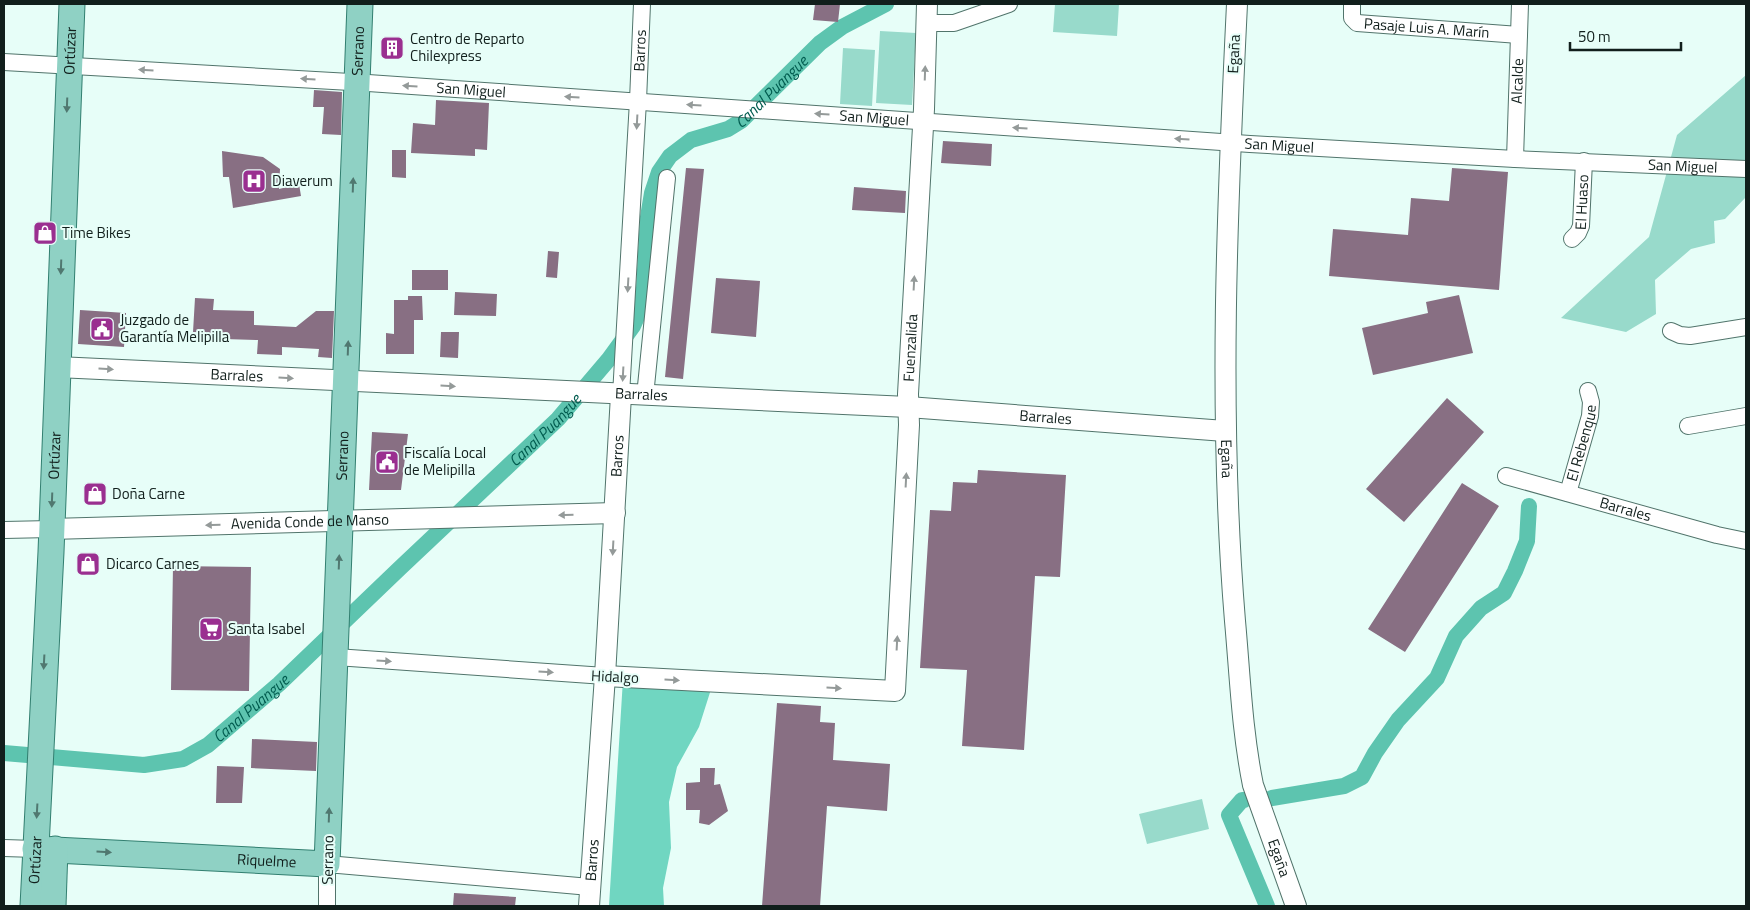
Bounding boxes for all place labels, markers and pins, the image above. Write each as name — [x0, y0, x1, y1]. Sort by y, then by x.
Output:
place label: Centro de Reparto Chilexpress — [410, 27, 524, 67]
building icon: Centro de Reparto Chilexpress — [379, 35, 405, 61]
hospital icon: Diaverum — [241, 168, 267, 194]
place label: Diaverum — [272, 169, 333, 192]
shop icon: Time Bikes — [32, 220, 58, 246]
place label: Time Bikes — [62, 221, 131, 244]
place label: Juzgado de Garantía Melipilla — [120, 308, 230, 348]
public building icon: Juzgado de Garantía Melipilla — [89, 316, 115, 342]
place label: Fiscalía Local de Melipilla — [404, 441, 486, 481]
public building icon: Fiscalía Local de Melipilla — [374, 449, 400, 475]
shop icon: Doña Carne — [82, 481, 108, 507]
place label: Doña Carne — [112, 482, 185, 505]
shop icon: Dicarco Carnes — [75, 551, 101, 577]
place label: Dicarco Carnes — [106, 552, 199, 575]
supermarket icon: Santa Isabel — [198, 616, 224, 642]
place label: Santa Isabel — [228, 617, 305, 640]

